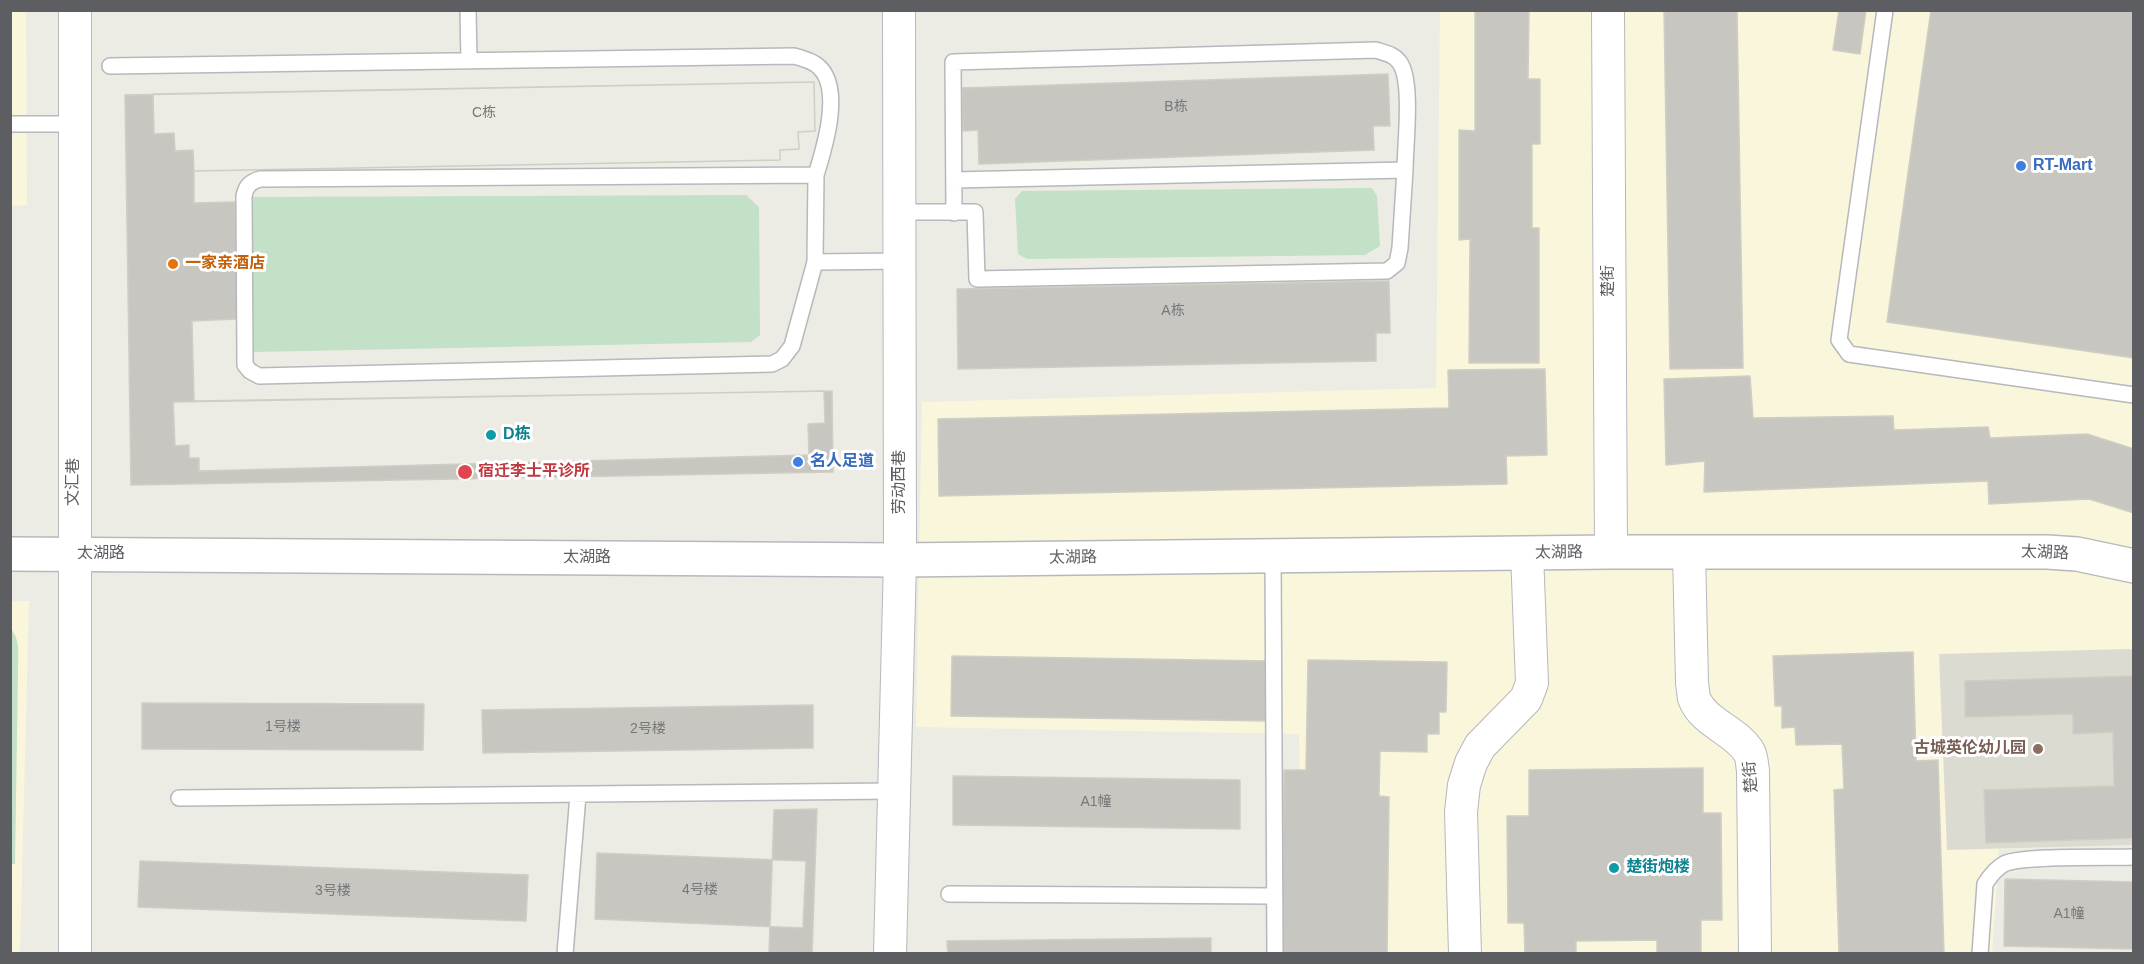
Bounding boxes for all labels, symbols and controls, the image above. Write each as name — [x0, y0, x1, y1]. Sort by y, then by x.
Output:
house number: B栋 — [1164, 99, 1188, 115]
house number: C栋 — [472, 105, 496, 121]
place label: RT-Mart — [2033, 156, 2093, 176]
marker: RT-Mart — [2014, 159, 2028, 173]
place label: 一家亲酒店 — [185, 254, 265, 274]
marker: 一家亲酒店 — [166, 257, 180, 271]
street label: 楚街 — [1599, 265, 1619, 297]
house number: A栋 — [1161, 303, 1185, 319]
place label: D栋 — [503, 425, 531, 445]
marker: D栋 — [484, 428, 498, 442]
street label: 劳动西巷 — [890, 450, 910, 514]
place label: 名人足道 — [810, 452, 874, 472]
marker: 名人足道 — [791, 455, 805, 469]
street label: 文汇巷 — [64, 458, 84, 506]
place label: 宿迁李士平诊所 — [478, 462, 590, 482]
marker: 宿迁李士平诊所 — [456, 463, 474, 481]
street label: 太湖路 — [1535, 543, 1583, 563]
street label: 太湖路 — [2021, 543, 2069, 563]
street label: 太湖路 — [77, 544, 125, 564]
street label: 太湖路 — [563, 548, 611, 568]
street label: 太湖路 — [1049, 548, 1097, 568]
house number: 1号楼 — [265, 719, 301, 735]
house number: 2号楼 — [630, 721, 666, 737]
place label: 古城英伦幼儿园 — [1914, 739, 2026, 759]
marker: 古城英伦幼儿园 — [2031, 742, 2045, 756]
street label: 楚街 — [1740, 760, 1762, 794]
house number: A1幢 — [1080, 794, 1112, 810]
place label: 楚街炮楼 — [1626, 858, 1690, 878]
marker: 楚街炮楼 — [1607, 861, 1621, 875]
house number: 4号楼 — [682, 882, 718, 898]
house number: 3号楼 — [315, 883, 351, 899]
house number: A1幢 — [2053, 906, 2085, 922]

